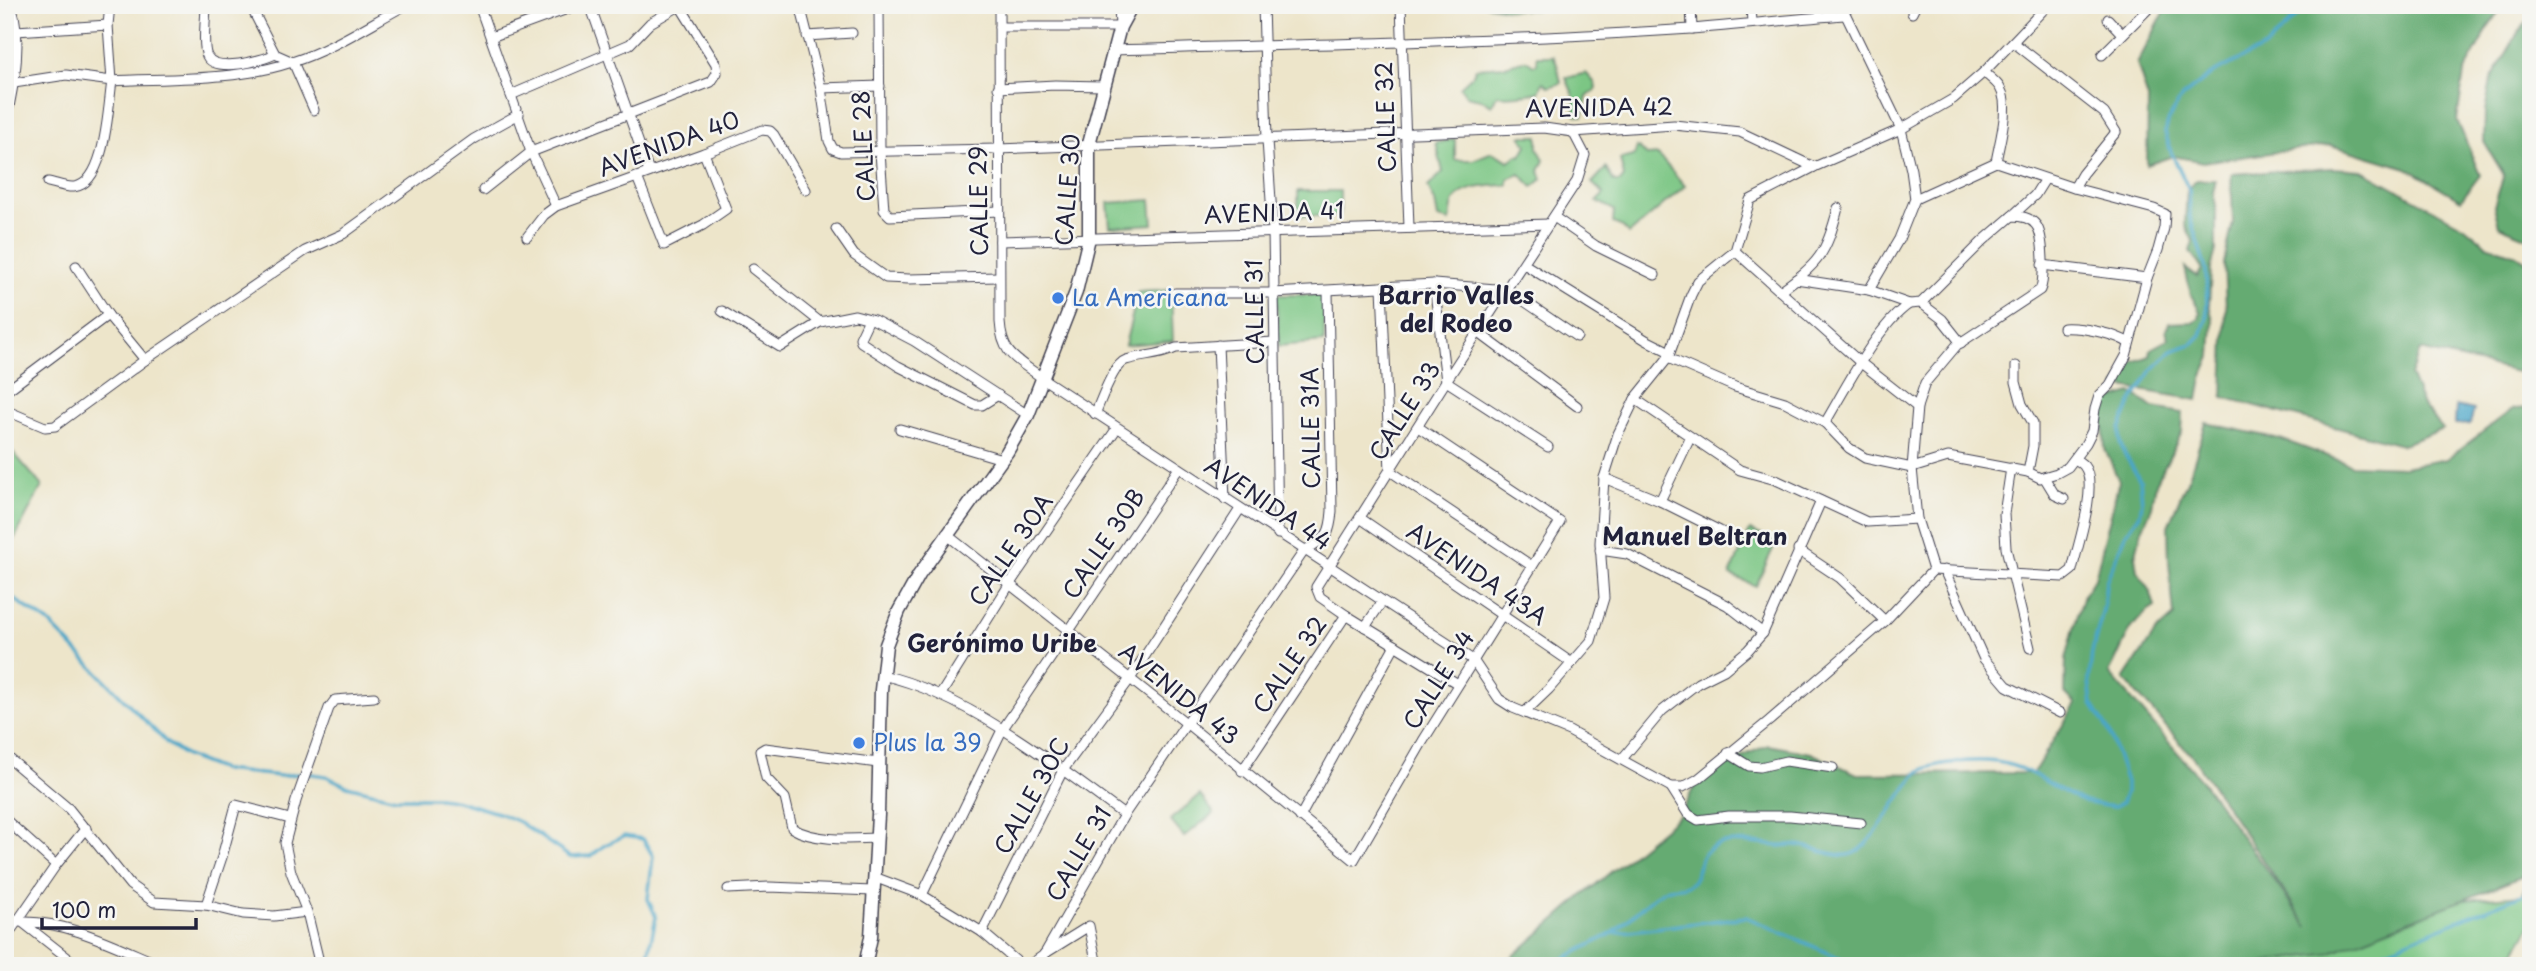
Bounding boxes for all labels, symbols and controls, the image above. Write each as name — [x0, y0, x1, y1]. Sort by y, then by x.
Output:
street label: CALLE 32 — [1365, 61, 1404, 173]
street label: AVENIDA 42 — [1525, 88, 1673, 125]
street label: CALLE 28 — [842, 89, 883, 203]
street label: AVENIDA 40 — [593, 101, 744, 184]
street label: CALLE 30 — [1045, 133, 1088, 247]
street label: CALLE 29 — [959, 146, 996, 257]
street label: AVENIDA 41 — [1203, 192, 1345, 231]
street label: CALLE 31 — [1235, 259, 1272, 365]
district label: Barrio Valles del Rodeo — [1378, 276, 1534, 340]
place label: La Americana — [1072, 279, 1228, 314]
marker: La Americana — [1050, 290, 1066, 306]
street label: CALLE 33 — [1359, 354, 1448, 467]
street label: CALLE 31A — [1291, 367, 1328, 489]
street label: AVENIDA 44 — [1198, 447, 1339, 558]
street label: CALLE 30B — [1053, 481, 1153, 605]
street label: CALLE 30A — [959, 486, 1060, 613]
street label: AVENIDA 43A — [1401, 513, 1555, 633]
district label: Manuel Beltran — [1602, 517, 1788, 553]
street label: CALLE 32 — [1243, 608, 1334, 720]
street label: CALLE 34 — [1393, 623, 1482, 736]
district label: Gerónimo Uribe — [907, 624, 1098, 660]
street label: AVENIDA 43 — [1112, 633, 1248, 752]
place label: Plus la 39 — [873, 724, 982, 759]
street label: CALLE 30C — [984, 730, 1077, 860]
marker: Plus la 39 — [851, 735, 867, 751]
street label: CALLE 31 — [1036, 799, 1119, 908]
scale bar — [42, 887, 196, 931]
text: 100 m — [52, 893, 116, 925]

